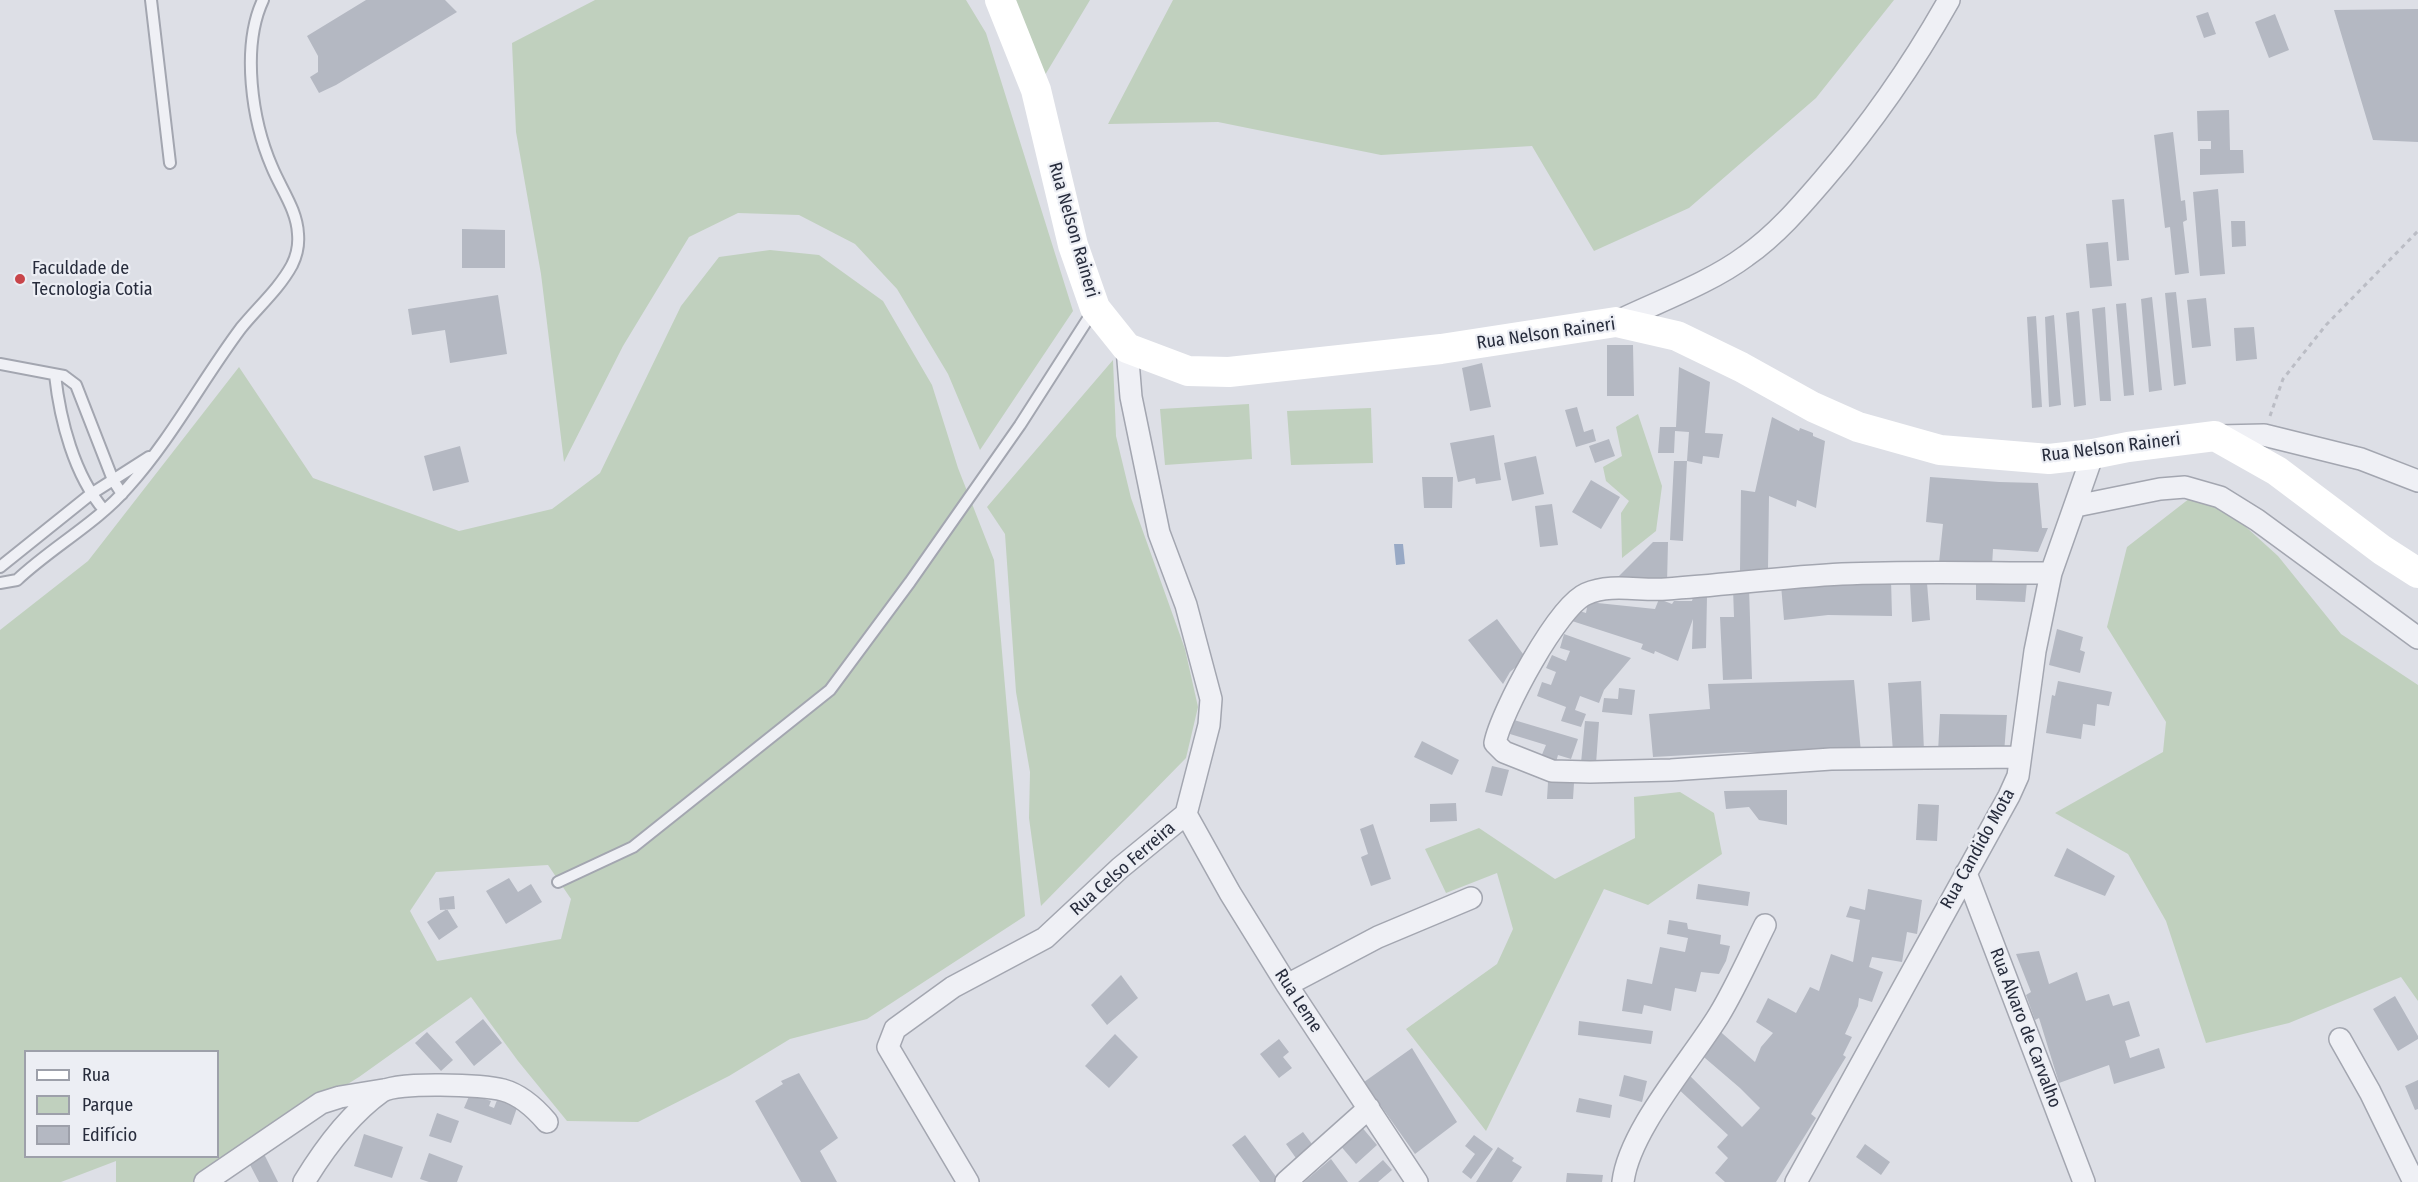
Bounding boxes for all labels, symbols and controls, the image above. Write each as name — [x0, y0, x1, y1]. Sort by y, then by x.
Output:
street label: Rua Nelson Raineri — [1043, 160, 1103, 300]
place label: Faculdade de Tecnologia Cotia — [32, 258, 153, 300]
marker: Faculdade de Tecnologia Cotia — [13, 272, 27, 286]
street label: Rua Nelson Raineri — [1475, 314, 1617, 354]
street label: Rua Nelson Raineri — [2040, 429, 2182, 467]
street label: Rua Candido Mota — [1936, 785, 2020, 913]
street label: Rua Celso Ferreira — [1066, 817, 1180, 921]
street label: Rua Alvaro de Carvalho — [1985, 945, 2065, 1111]
street label: Rua Leme — [1269, 965, 1327, 1037]
legend — [24, 1050, 219, 1158]
text: Rua — [82, 1064, 110, 1086]
text: Parque — [82, 1094, 133, 1116]
text: Edifício — [82, 1124, 137, 1146]

